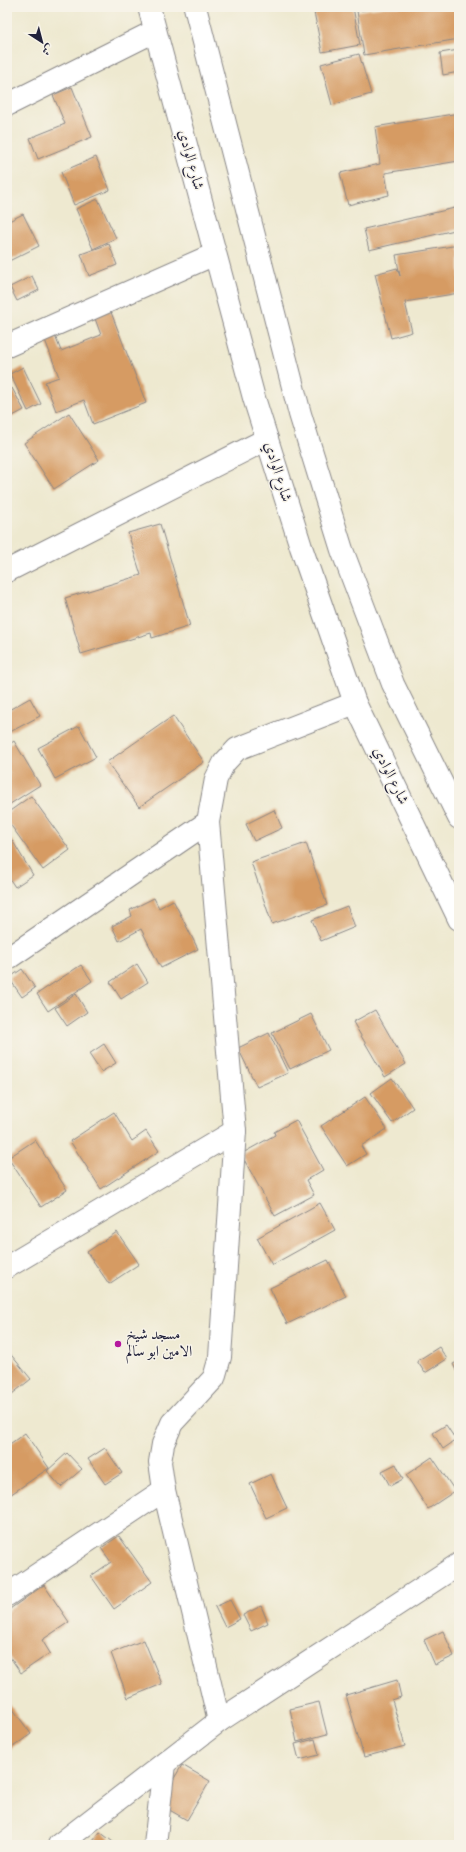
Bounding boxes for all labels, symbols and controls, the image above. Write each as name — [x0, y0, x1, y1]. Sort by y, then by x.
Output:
north arrow — [22, 22, 62, 62]
text: ش — [38, 40, 56, 59]
street label: شارع الوادي — [171, 127, 208, 193]
street label: شارع الوادي — [257, 439, 296, 505]
street label: شارع الوادي — [366, 744, 413, 809]
place label: مسجد شيخ الامين ابو سالم — [126, 1325, 192, 1364]
marker: مسجد شيخ الامين ابو سالم — [113, 1339, 123, 1349]

